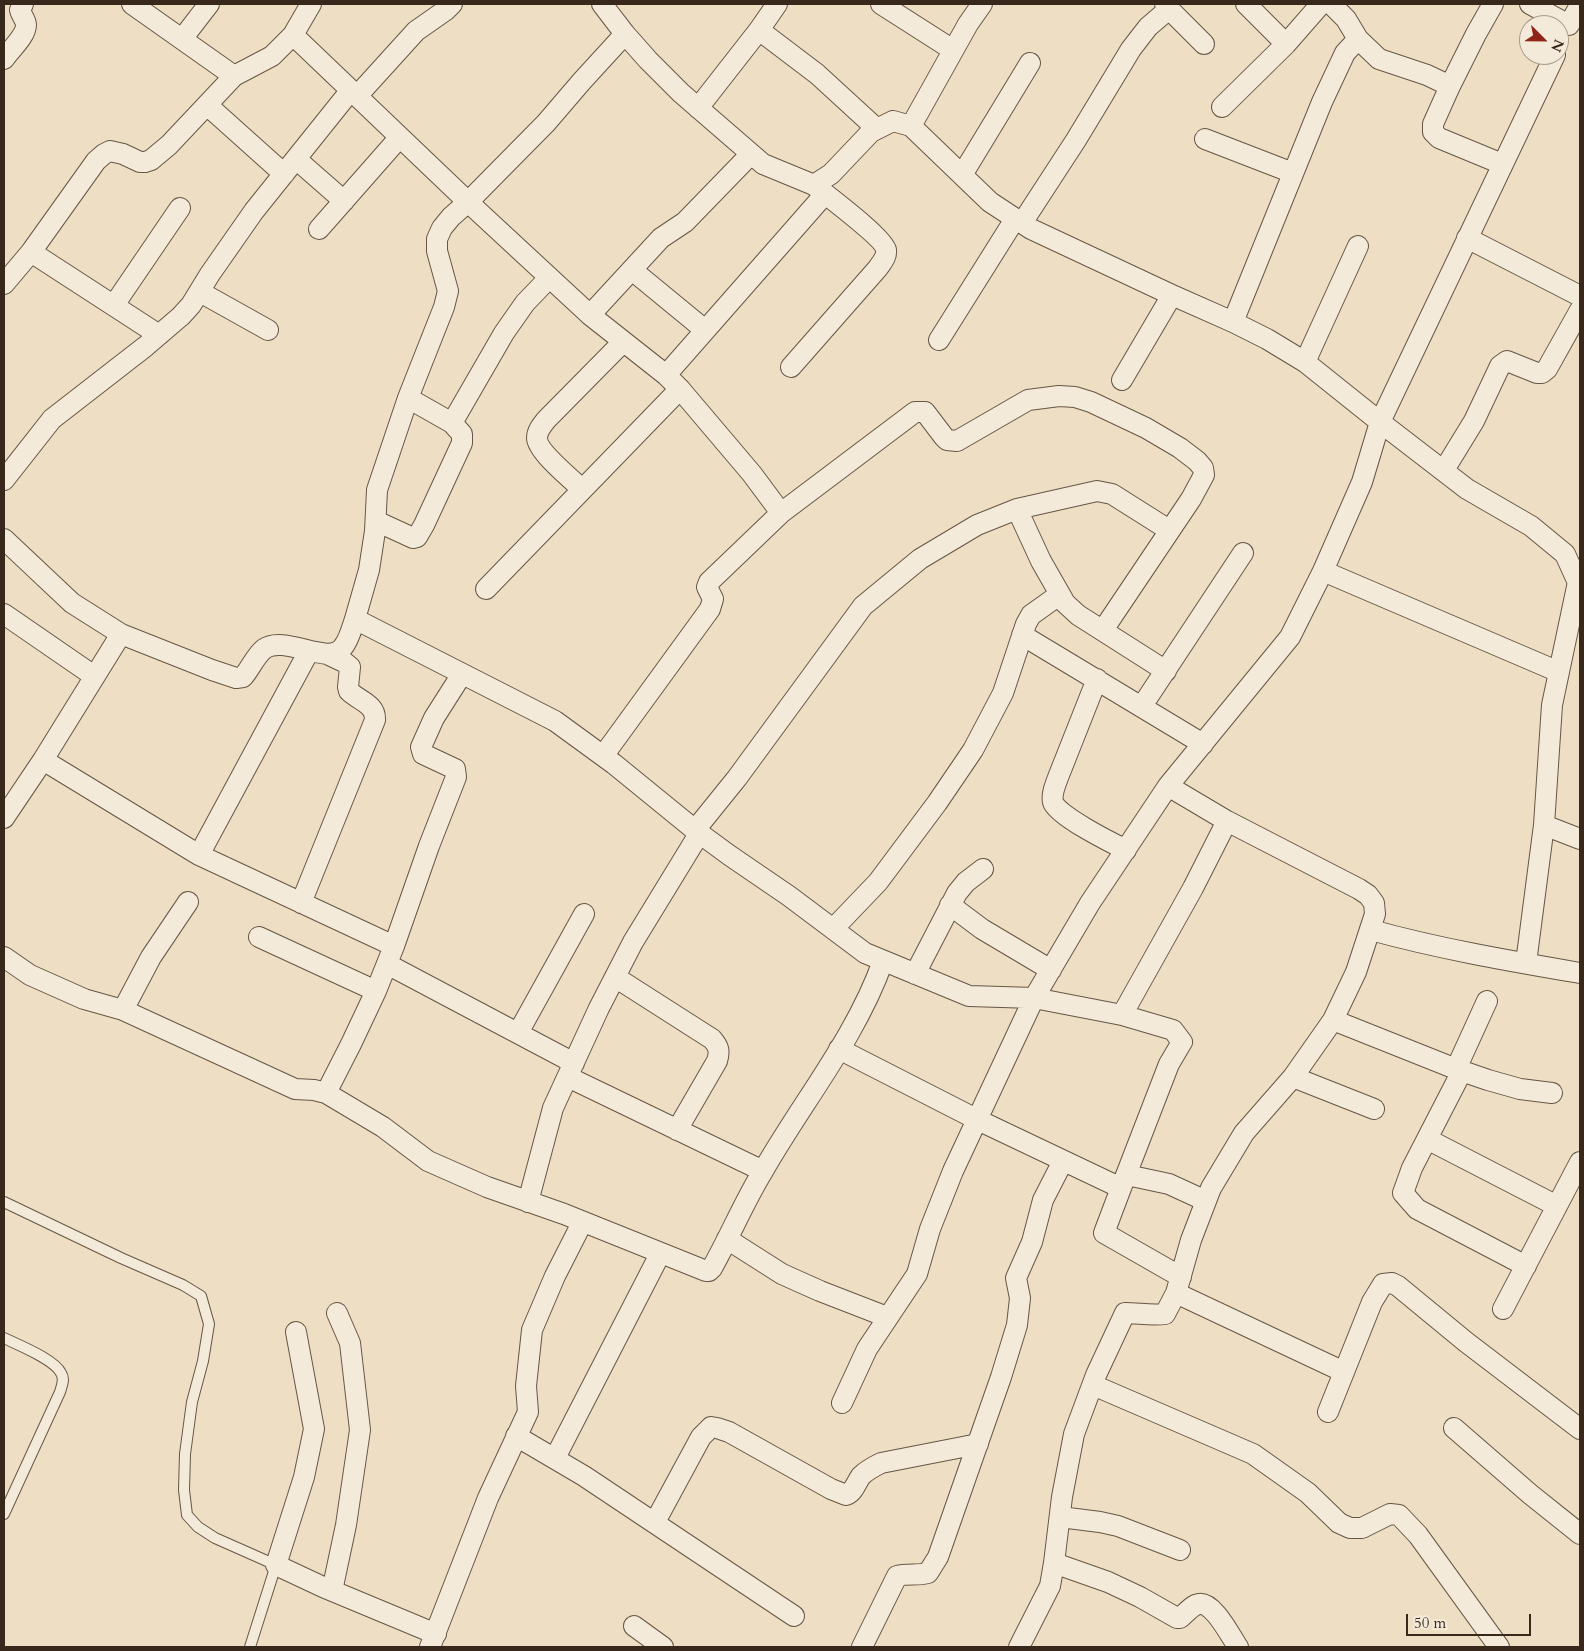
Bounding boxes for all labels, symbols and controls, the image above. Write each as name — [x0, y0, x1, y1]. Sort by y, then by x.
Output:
north arrow — [1519, 15, 1569, 65]
text: N — [1546, 36, 1568, 55]
scale bar — [1409, 1604, 1534, 1636]
text: 50 m — [1414, 1613, 1446, 1633]

